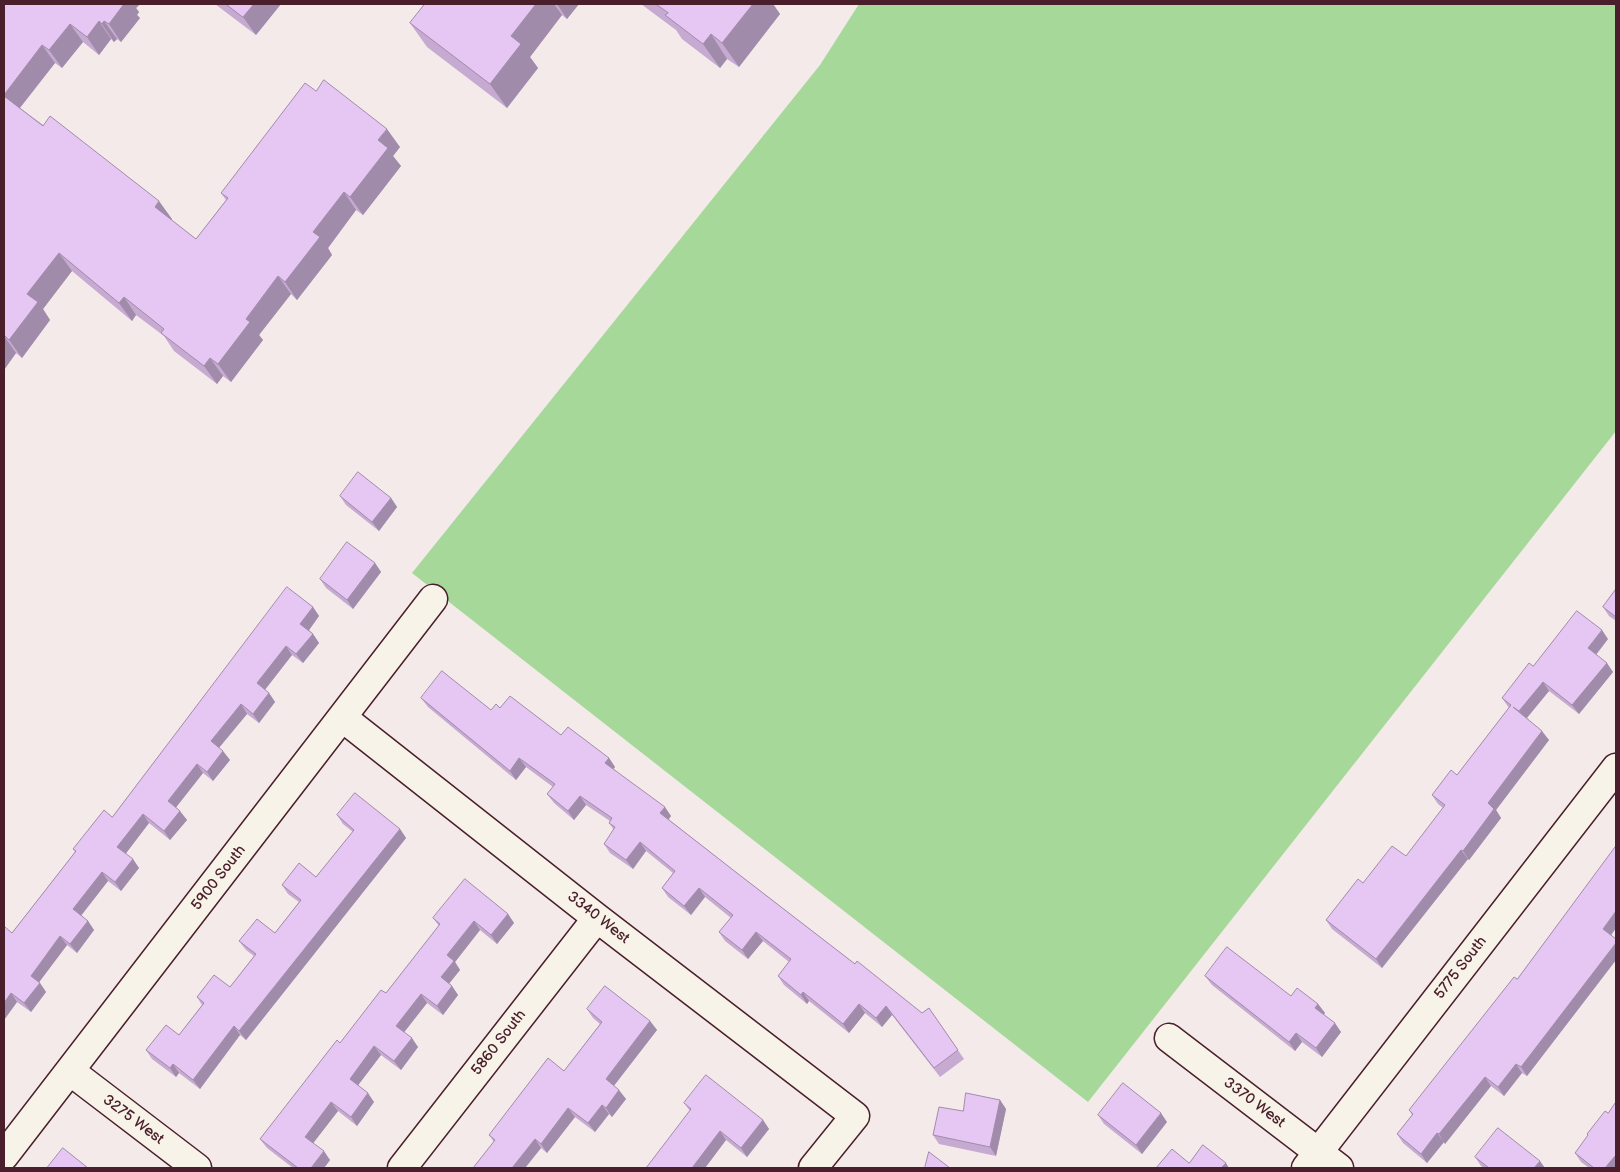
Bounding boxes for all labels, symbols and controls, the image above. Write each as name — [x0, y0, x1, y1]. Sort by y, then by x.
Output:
street label: 5900 South — [188, 842, 250, 914]
street label: 3340 West — [563, 888, 633, 948]
street label: 5775 South — [1431, 933, 1491, 1003]
street label: 5860 South — [468, 1007, 530, 1079]
street label: 3370 West — [1220, 1074, 1288, 1132]
street label: 3275 West — [99, 1091, 167, 1149]

